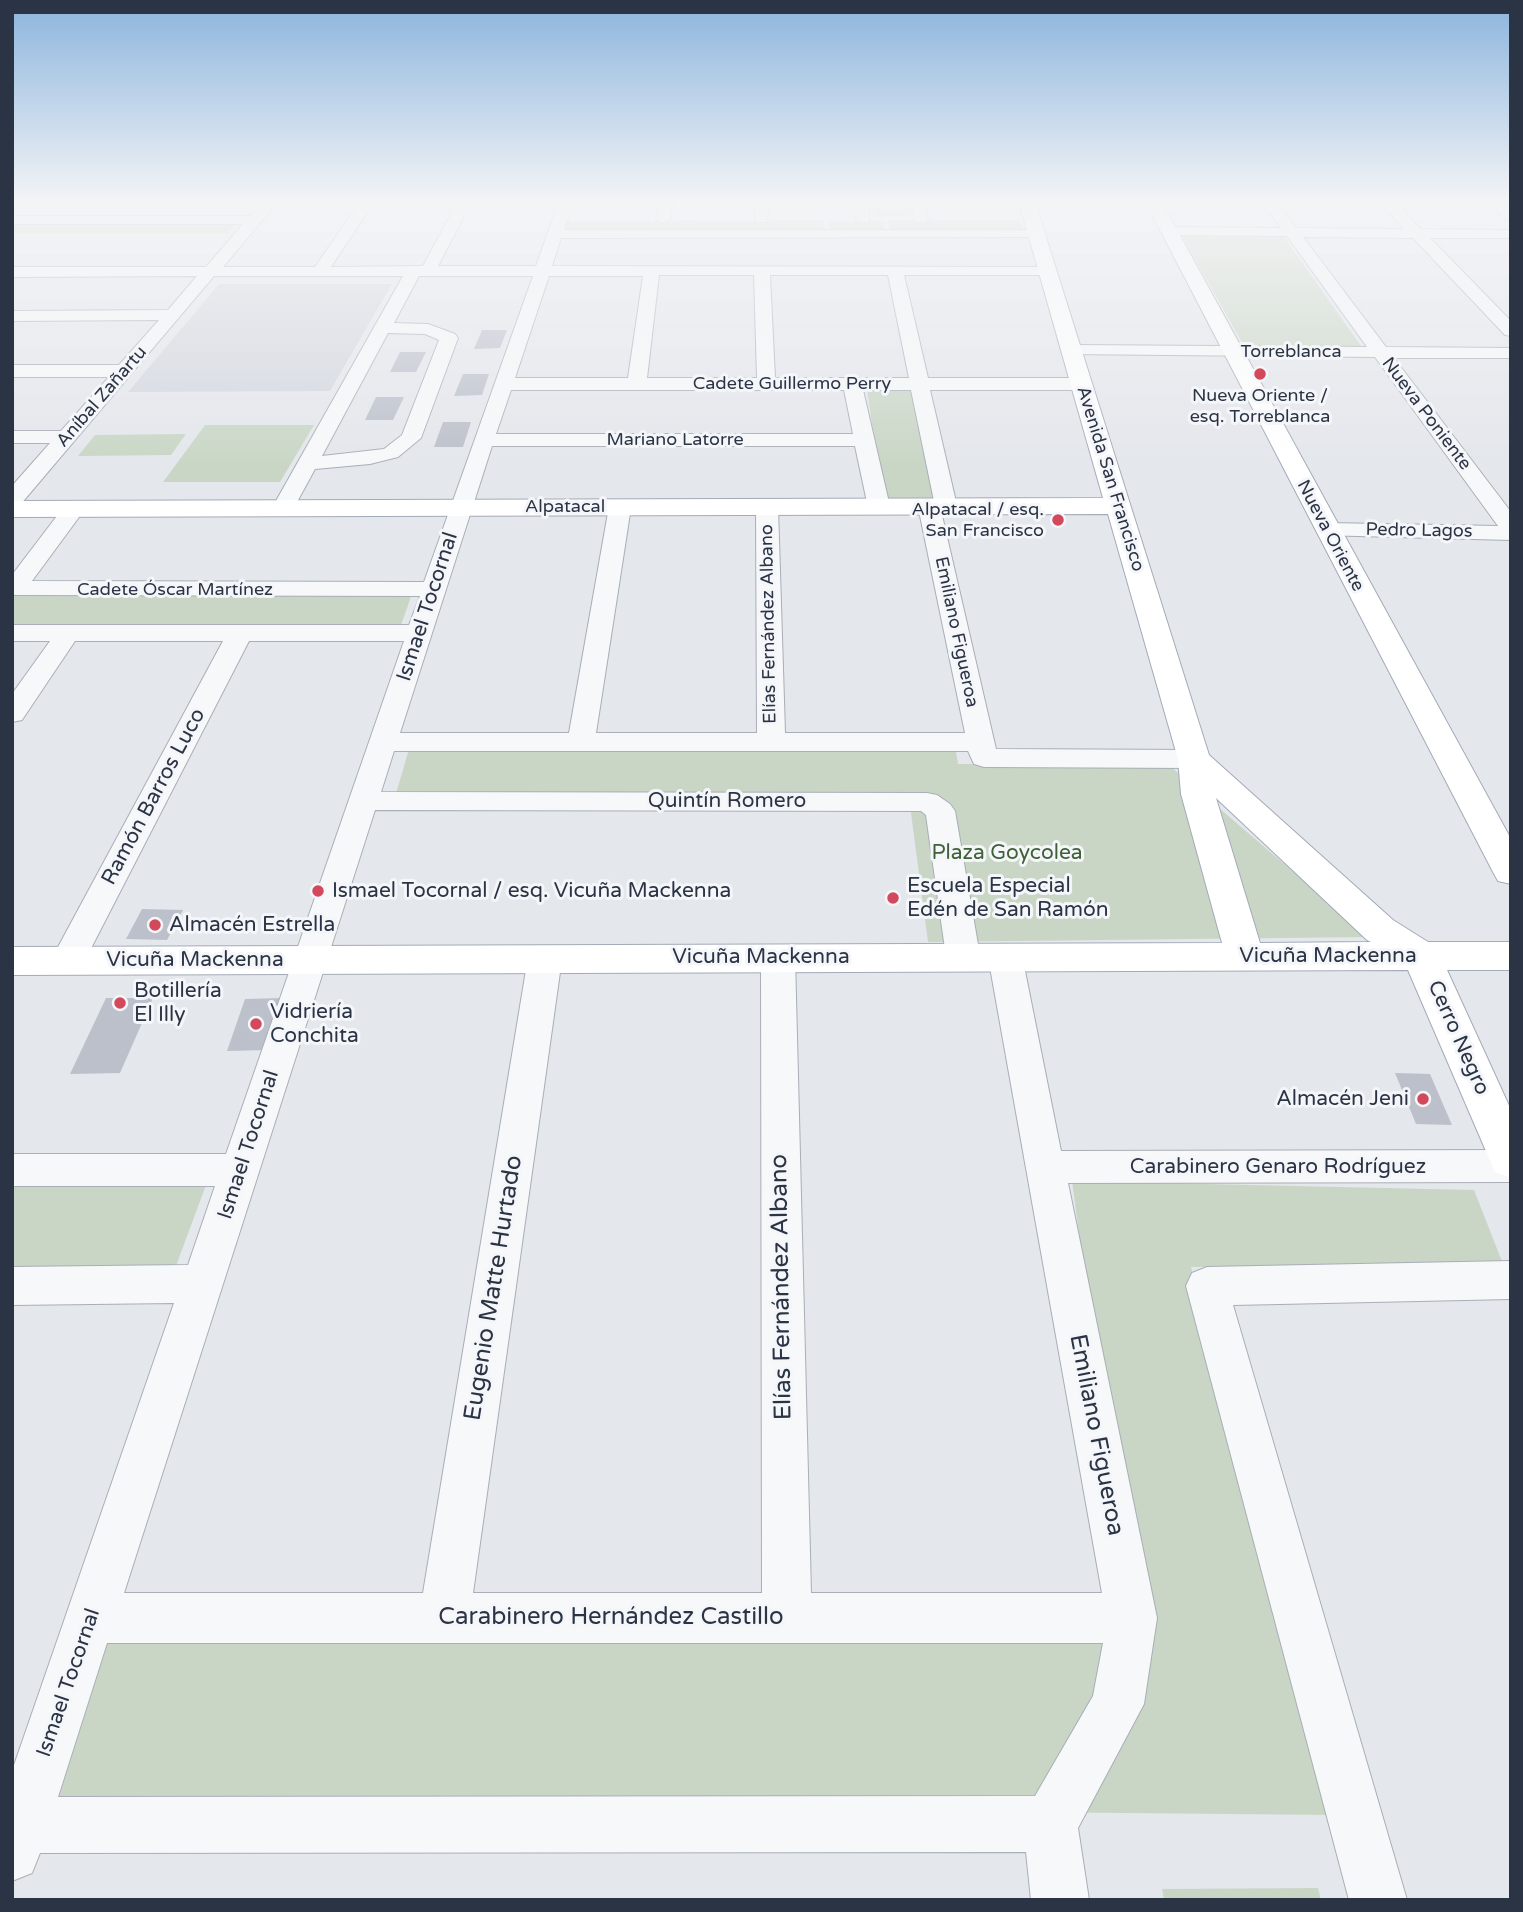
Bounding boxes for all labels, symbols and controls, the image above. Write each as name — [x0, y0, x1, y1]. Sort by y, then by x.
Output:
street label: Torreblanca — [1240, 341, 1342, 363]
street label: Aníbal Zañartu — [52, 342, 152, 452]
street label: Nueva Poniente — [1377, 353, 1475, 475]
marker: Nueva Oriente / esq. Torreblanca — [1252, 366, 1268, 382]
street label: Cadete Guillermo Perry — [693, 373, 891, 395]
street label: Avenida San Francisco — [1072, 384, 1148, 574]
place label: Nueva Oriente / esq. Torreblanca — [1190, 385, 1330, 428]
street label: Mariano Latorre — [606, 429, 744, 451]
street label: Nueva Oriente — [1292, 477, 1368, 595]
street label: Alpatacal — [525, 496, 605, 518]
place label: Alpatacal / esq. San Francisco — [912, 499, 1044, 542]
marker: Alpatacal / esq. San Francisco — [1050, 512, 1066, 528]
street label: Pedro Lagos — [1365, 519, 1473, 543]
street label: Elías Fernández Albano — [756, 524, 782, 724]
street label: Ismael Tocornal — [392, 529, 464, 685]
street label: Emiliano Figueroa — [929, 555, 983, 709]
street label: Cadete Óscar Martínez — [77, 579, 273, 601]
street label: Ramón Barros Luco — [97, 704, 211, 890]
street label: Quintín Romero — [648, 788, 806, 814]
park label: Plaza Goycolea — [931, 840, 1083, 866]
place label: Escuela Especial Edén de San Ramón — [907, 873, 1109, 923]
place label: Ismael Tocornal / esq. Vicuña Mackenna — [332, 878, 731, 904]
marker: Ismael Tocornal / esq. Vicuña Mackenna — [310, 883, 326, 899]
marker: Escuela Especial Edén de San Ramón — [885, 890, 901, 906]
place label: Almacén Estrella — [169, 912, 335, 938]
marker: Almacén Estrella — [147, 917, 163, 933]
street label: Vicuña Mackenna — [1239, 943, 1417, 969]
street label: Vicuña Mackenna — [672, 944, 850, 970]
street label: Vicuña Mackenna — [106, 947, 284, 973]
street label: Cerro Negro — [1422, 977, 1494, 1099]
place label: Botillería El Illy — [134, 978, 222, 1028]
marker: Botillería El Illy — [112, 995, 128, 1011]
place label: Vidriería Conchita — [270, 999, 359, 1049]
marker: Vidriería Conchita — [248, 1016, 264, 1032]
street label: Ismael Tocornal — [213, 1067, 285, 1223]
place label: Almacén Jeni — [1276, 1086, 1409, 1112]
marker: Almacén Jeni — [1415, 1091, 1431, 1107]
street label: Eugenio Matte Hurtado — [459, 1153, 529, 1423]
street label: Elías Fernández Albano — [765, 1154, 799, 1420]
street label: Carabinero Genaro Rodríguez — [1130, 1154, 1426, 1180]
street label: Emiliano Figueroa — [1062, 1332, 1130, 1538]
street label: Carabinero Hernández Castillo — [438, 1604, 784, 1632]
street label: Ismael Tocornal — [32, 1605, 106, 1761]

